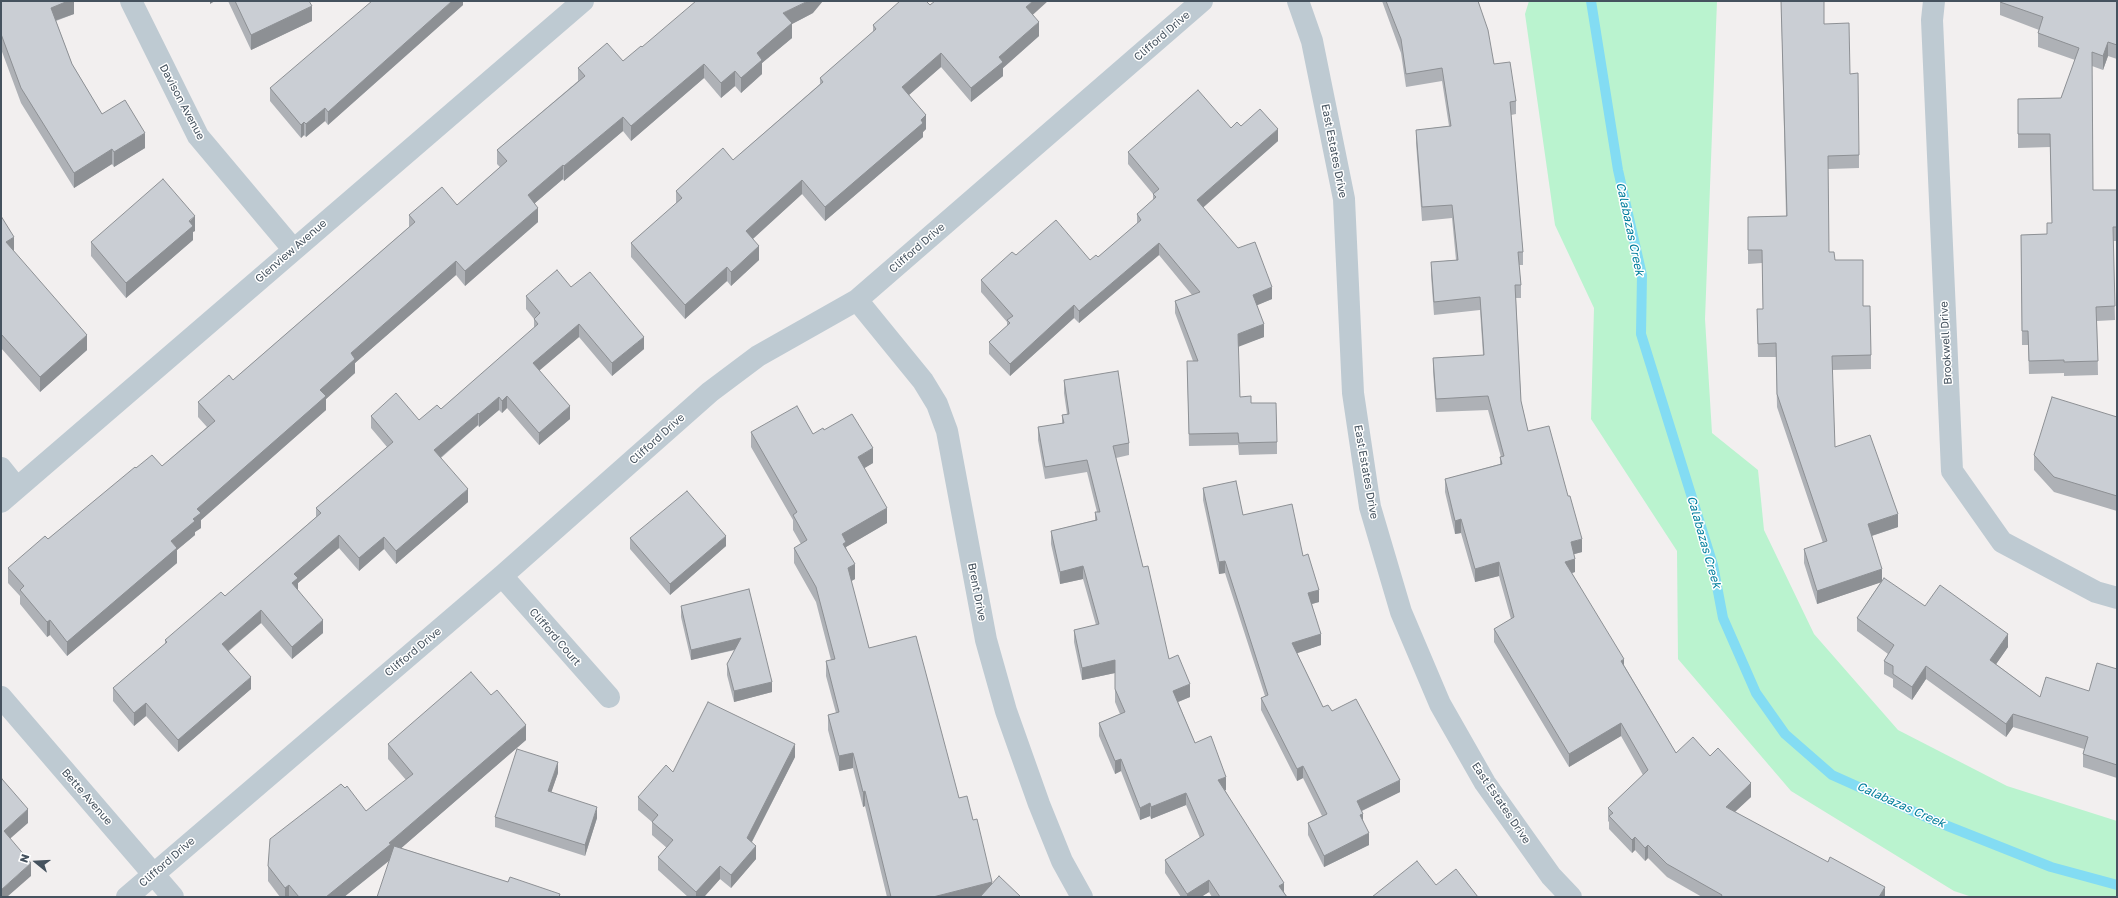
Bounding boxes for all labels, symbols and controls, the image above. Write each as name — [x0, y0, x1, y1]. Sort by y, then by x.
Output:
street label: Clifford Drive — [1131, 8, 1193, 64]
street label: Davison Avenue — [157, 62, 207, 142]
street label: East Estates Drive — [1318, 103, 1350, 199]
water label: Calabazas Creek — [1613, 181, 1647, 277]
street label: Glenview Avenue — [253, 217, 329, 285]
street label: Clifford Drive — [886, 220, 948, 276]
street label: Brookwell Drive — [1937, 301, 1955, 385]
street label: Clifford Drive — [627, 411, 687, 467]
street label: East Estates Drive — [1351, 424, 1381, 520]
water label: Calabazas Creek — [1684, 494, 1724, 590]
street label: Brent Drive — [965, 562, 989, 622]
street label: Clifford Court — [526, 606, 584, 668]
street label: Clifford Drive — [382, 625, 444, 679]
street label: East Estates Drive — [1469, 760, 1533, 846]
street label: Bette Avenue — [59, 766, 115, 828]
water label: Calabazas Creek — [1854, 779, 1948, 831]
street label: Clifford Drive — [136, 834, 198, 890]
north arrow — [16, 842, 56, 882]
text: N — [17, 852, 32, 864]

